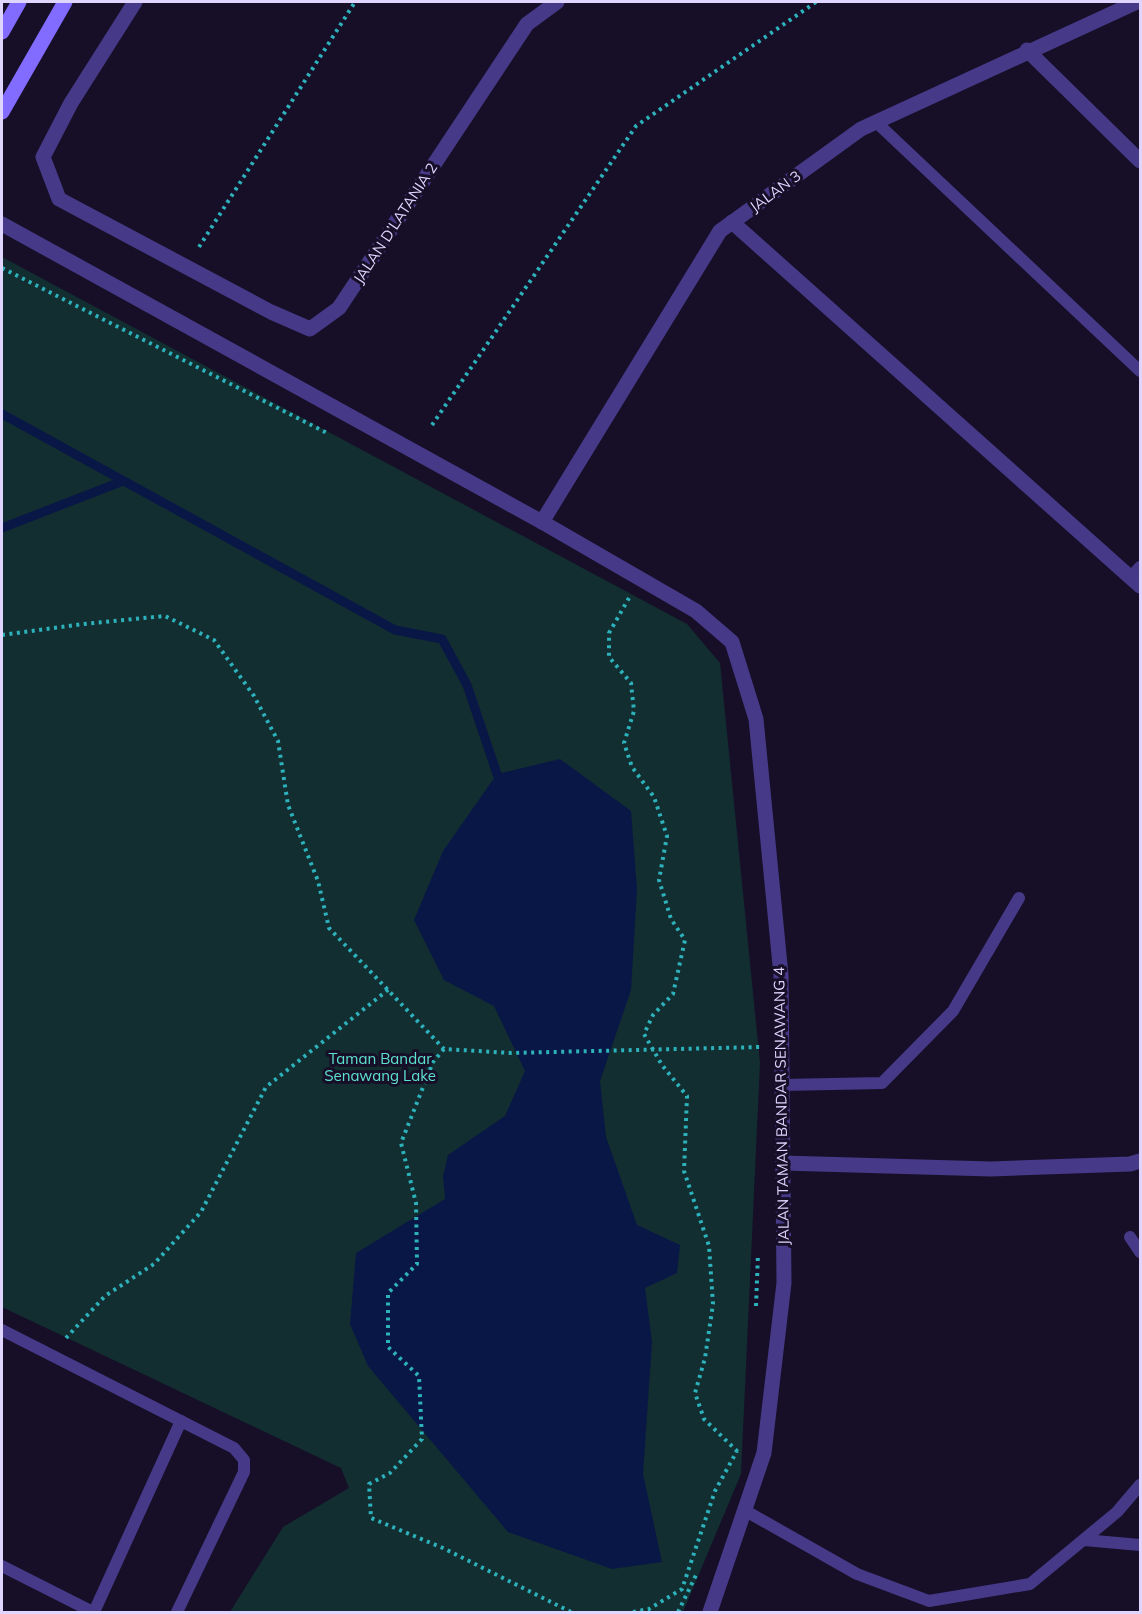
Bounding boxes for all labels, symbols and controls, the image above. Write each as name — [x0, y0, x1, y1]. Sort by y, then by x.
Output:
street label: JALAN D’LATANIA 2 — [349, 159, 441, 287]
street label: JALAN 3 — [746, 166, 804, 216]
street label: JALAN TAMAN BANDAR SENAWANG 4 — [769, 967, 793, 1245]
park label: Taman Bandar Senawang Lake — [324, 1049, 436, 1085]

